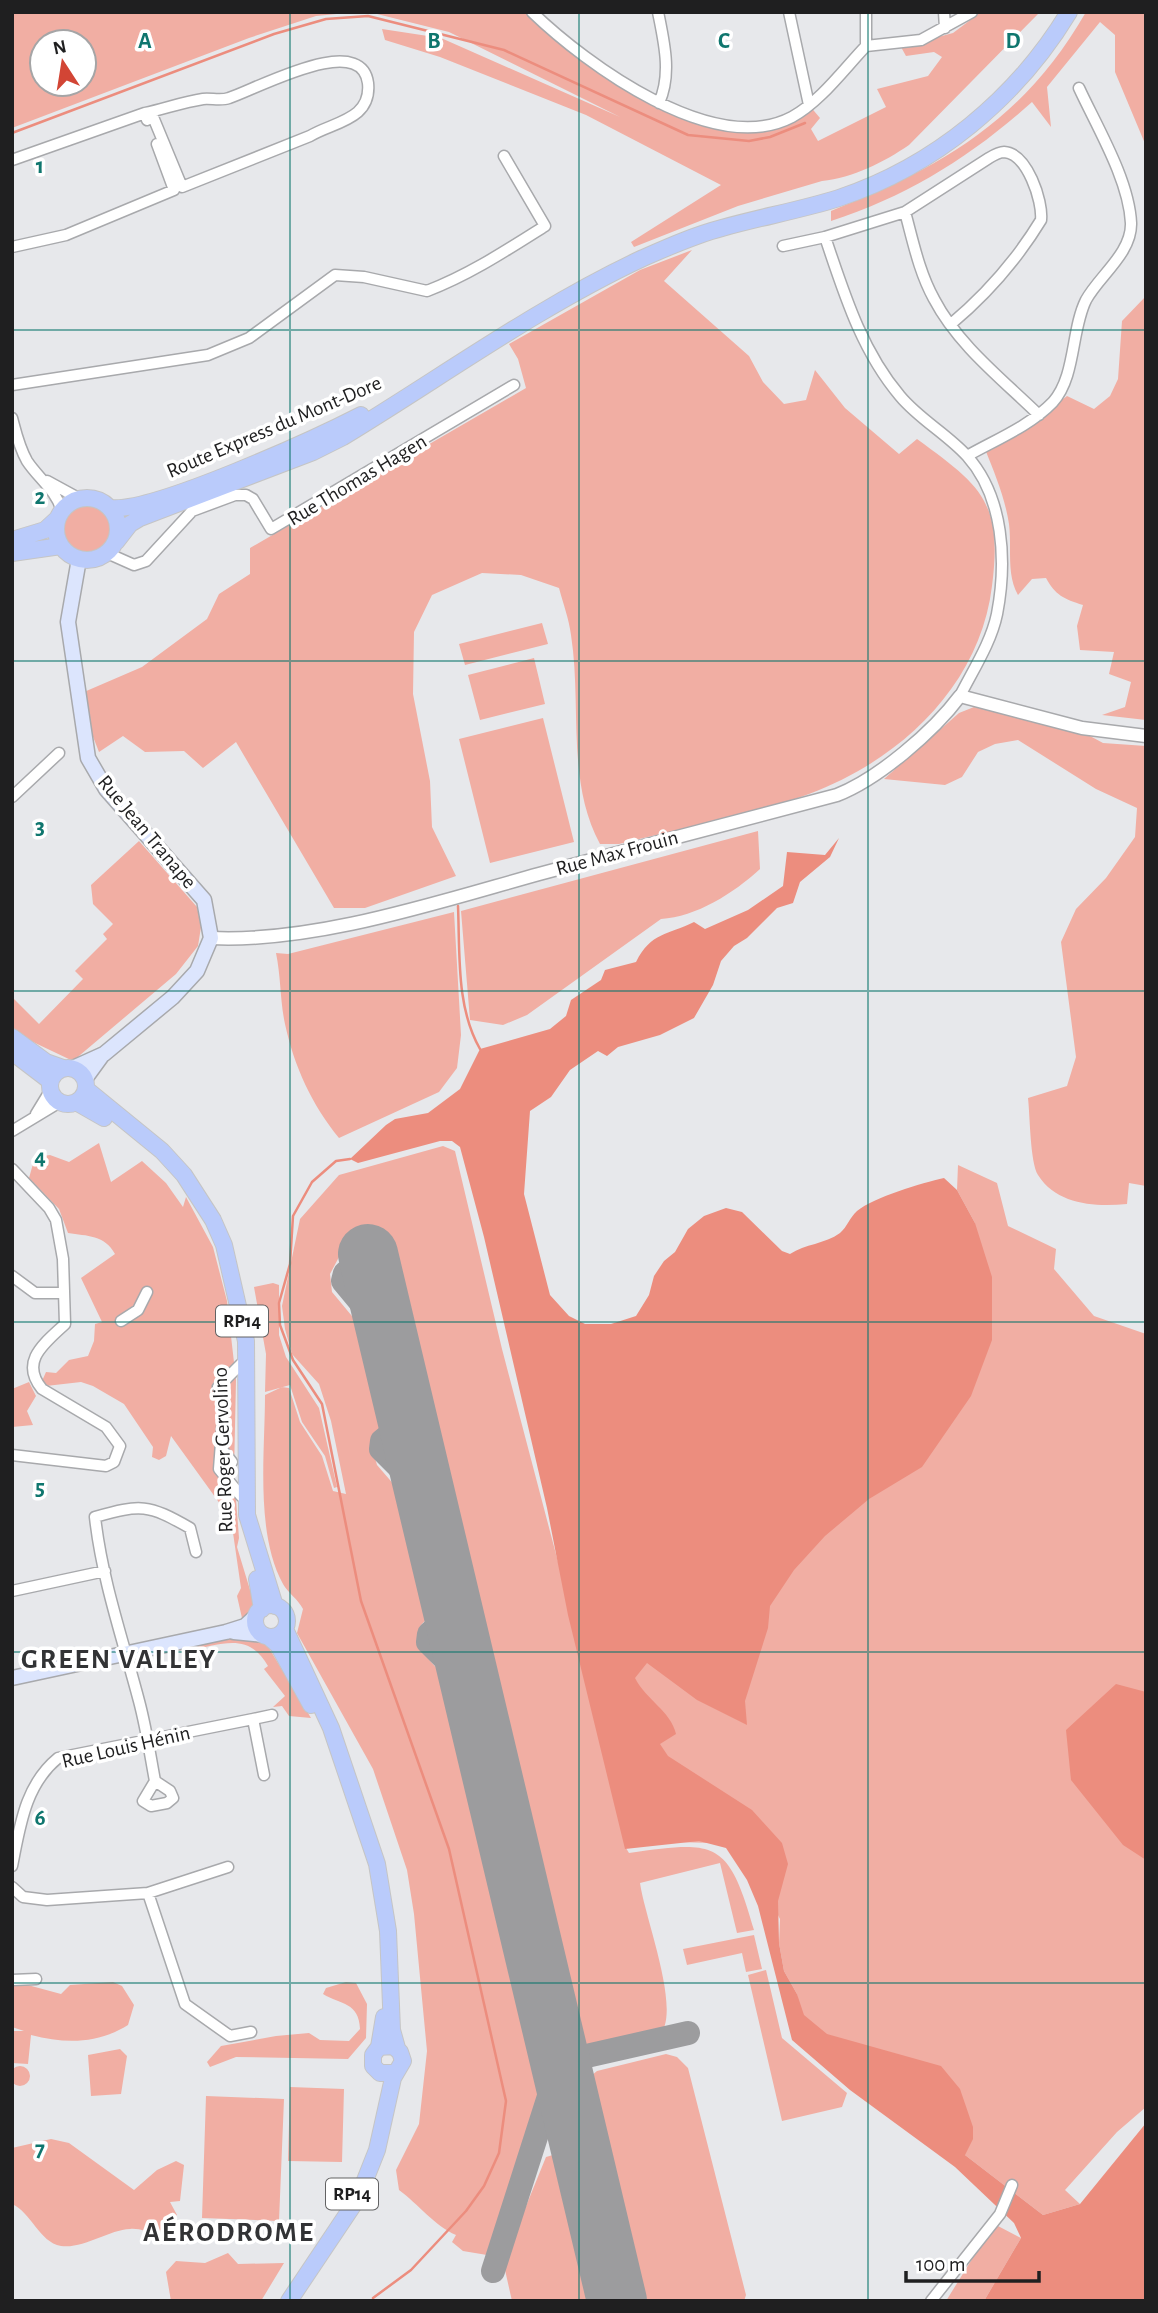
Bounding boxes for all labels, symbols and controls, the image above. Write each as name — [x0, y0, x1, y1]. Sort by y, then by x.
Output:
north arrow — [28, 28, 98, 98]
text: A — [138, 30, 152, 53]
text: B — [427, 30, 441, 53]
text: C — [718, 30, 730, 53]
text: D — [1005, 30, 1021, 53]
text: N — [51, 37, 68, 59]
text: 1 — [36, 155, 44, 178]
street label: Route Express du Mont-Dore — [164, 372, 384, 482]
street label: Rue Thomas Hagen — [284, 430, 430, 530]
text: 2 — [35, 486, 46, 509]
street label: Rue Jean Tranape — [94, 771, 200, 893]
text: 3 — [35, 816, 45, 839]
street label: Rue Max Frouin — [554, 827, 680, 879]
text: 4 — [34, 1146, 46, 1169]
road number: RP14 — [216, 1306, 268, 1336]
street label: Rue Roger Gervolino — [210, 1367, 236, 1533]
text: 5 — [35, 1477, 45, 1500]
district label: GREEN VALLEY — [21, 1646, 217, 1674]
street label: Rue Louis Hénin — [60, 1722, 192, 1772]
text: 6 — [34, 1807, 46, 1830]
text: 7 — [35, 2138, 45, 2161]
road number: RP14 — [326, 2178, 378, 2210]
district label: AÉRODROME — [143, 2216, 315, 2247]
scale bar — [906, 2240, 1039, 2284]
text: 100 m — [916, 2254, 966, 2275]

